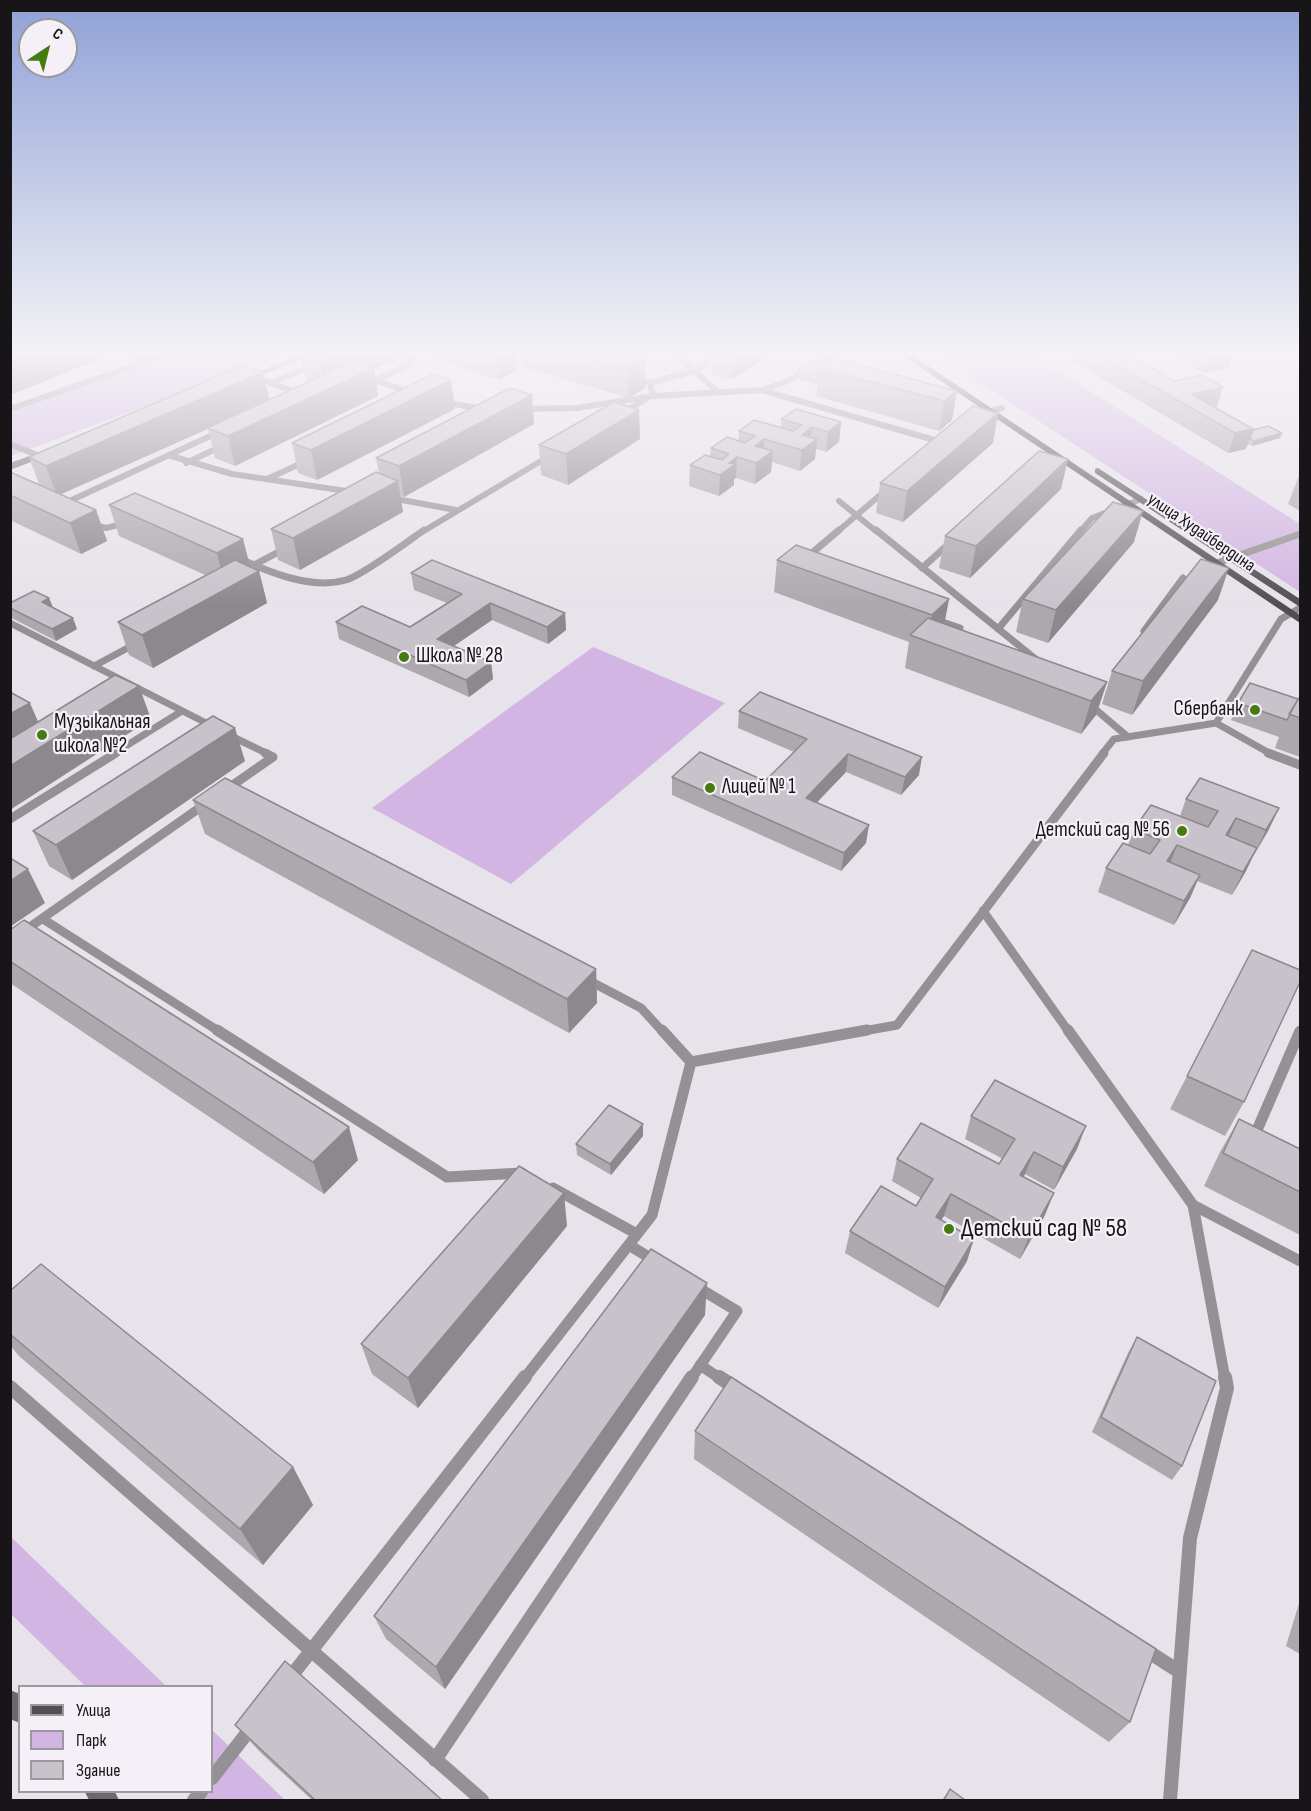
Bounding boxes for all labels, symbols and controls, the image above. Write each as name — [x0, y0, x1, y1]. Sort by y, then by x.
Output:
north arrow — [18, 18, 78, 78]
text: С — [49, 24, 66, 45]
street label: улица Худайбердина — [1143, 489, 1259, 577]
place label: Школа № 28 — [416, 644, 503, 670]
marker: Школа № 28 — [397, 650, 411, 664]
place label: Сбербанк — [1174, 697, 1243, 723]
marker: Сбербанк — [1248, 703, 1262, 717]
place label: Музыкальная школа №2 — [54, 710, 150, 760]
marker: Музыкальная школа №2 — [35, 728, 49, 742]
place label: Лицей № 1 — [722, 775, 795, 801]
marker: Лицей № 1 — [703, 781, 717, 795]
place label: Детский сад № 56 — [1036, 818, 1170, 844]
marker: Детский сад № 56 — [1175, 824, 1189, 838]
place label: Детский сад № 58 — [961, 1213, 1127, 1245]
marker: Детский сад № 58 — [942, 1222, 956, 1236]
legend — [18, 1685, 213, 1793]
text: Улица — [76, 1700, 111, 1721]
text: Парк — [76, 1730, 106, 1751]
text: Здание — [76, 1760, 121, 1781]

